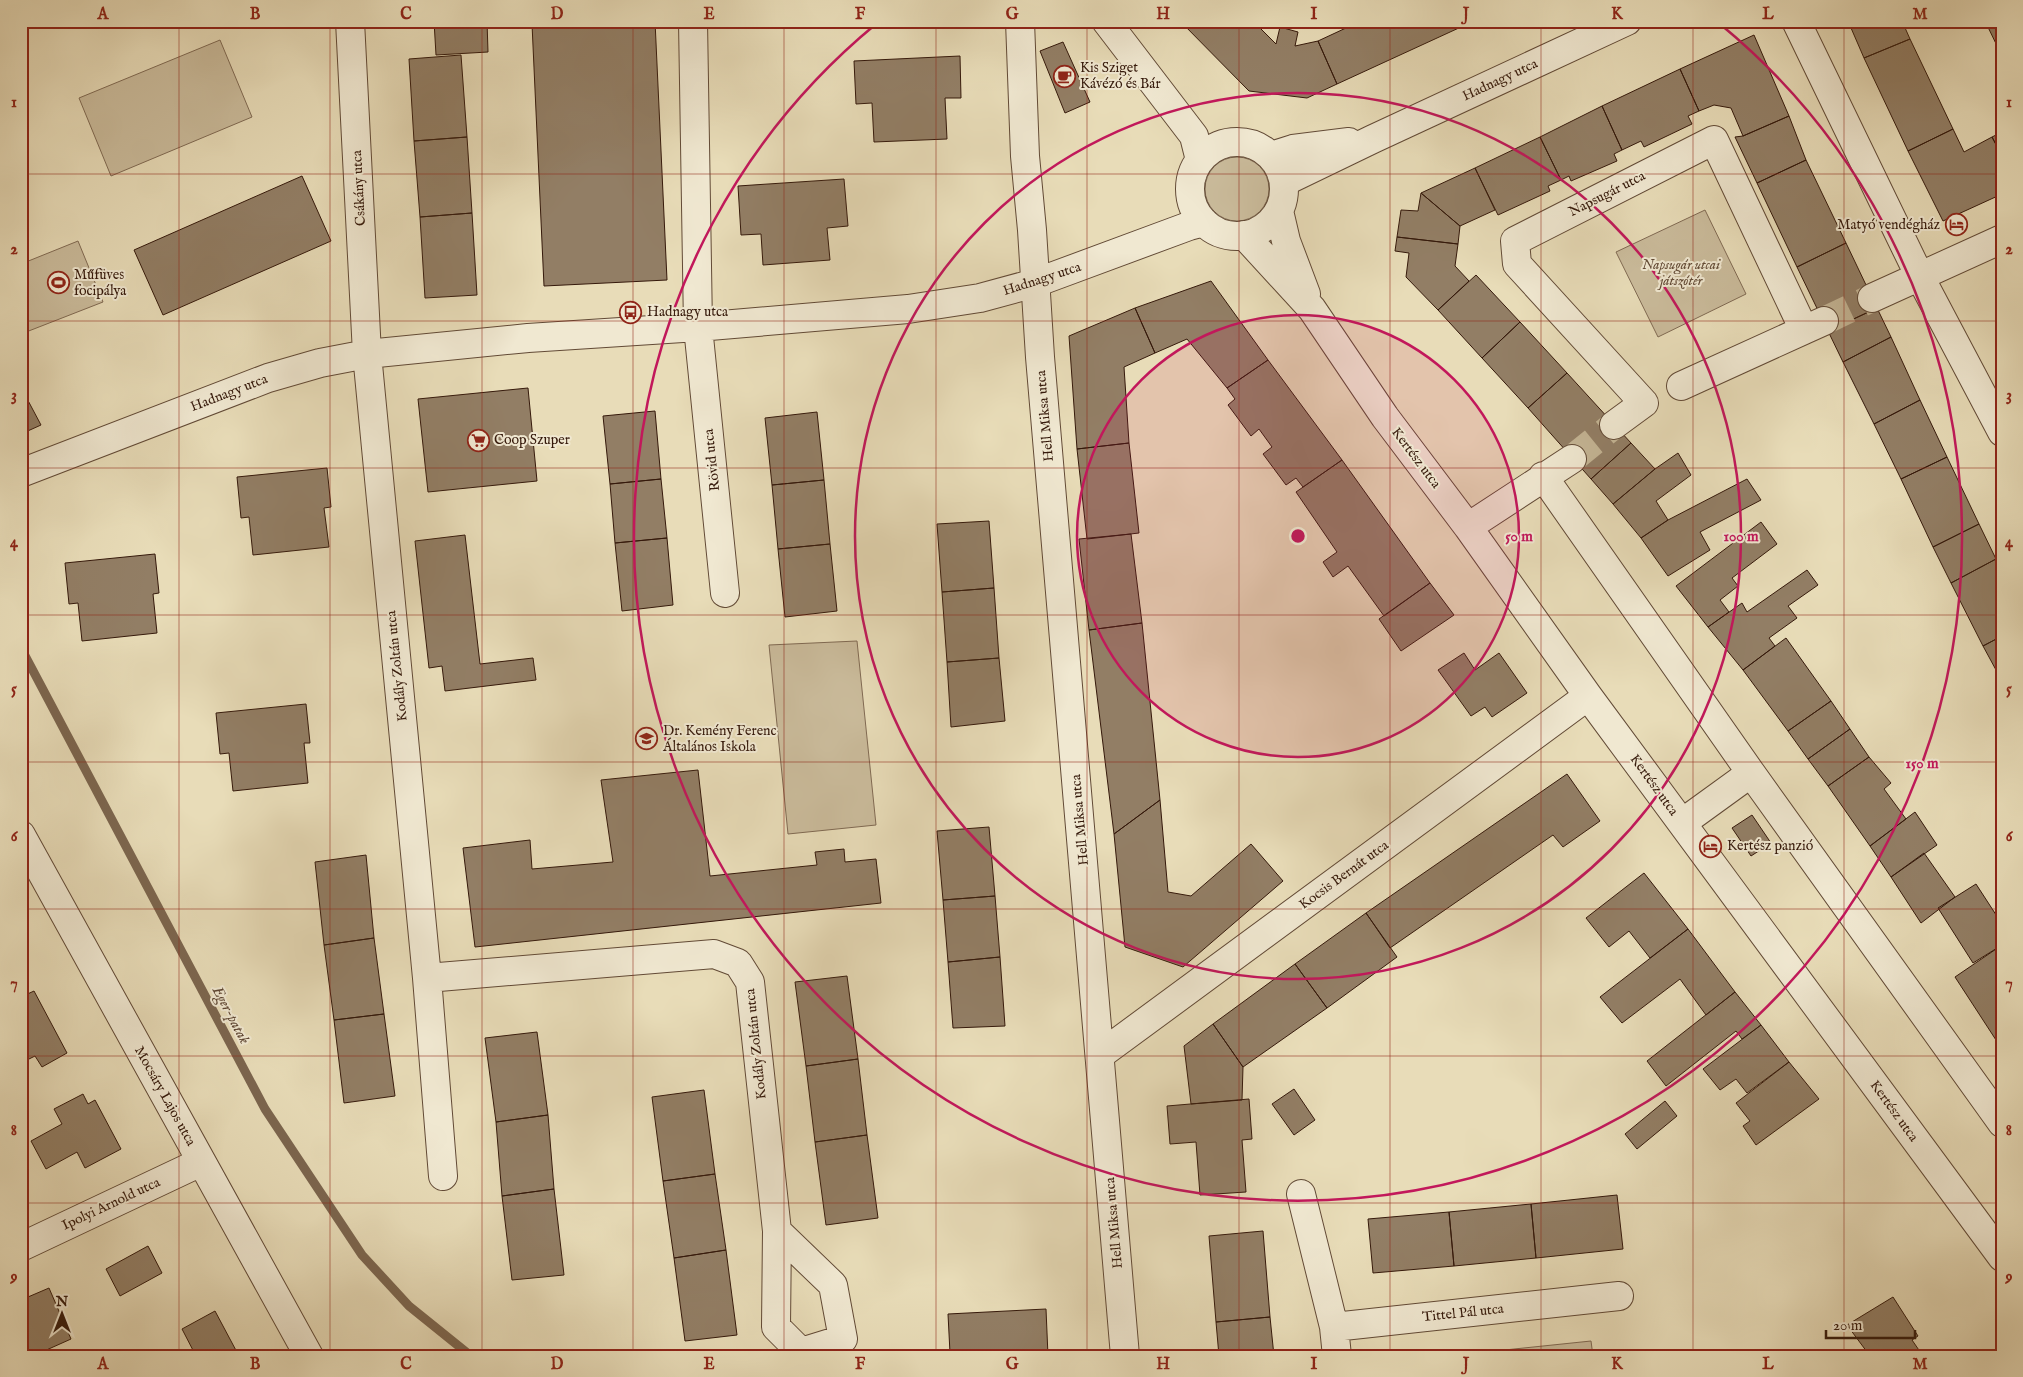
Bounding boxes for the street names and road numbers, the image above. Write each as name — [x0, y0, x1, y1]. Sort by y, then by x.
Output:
street label: Hadnagy utca — [1459, 54, 1541, 105]
street label: Csákány utca — [348, 149, 370, 226]
street label: Napsugár utca — [1566, 167, 1649, 221]
street label: Hadnagy utca — [1001, 258, 1084, 300]
street label: Hell Miksa utca — [1032, 369, 1058, 462]
street label: Hadnagy utca — [188, 370, 271, 416]
street label: Kertész utca — [1387, 424, 1445, 493]
street label: Rövid utca — [700, 427, 724, 492]
street label: Kodály Zoltán utca — [382, 609, 412, 722]
street label: Kertész utca — [1626, 751, 1683, 820]
street label: Hell Miksa utca — [1067, 773, 1093, 866]
street label: Kocsis Bernát utca — [1296, 836, 1393, 914]
street label: Kodály Zoltán utca — [741, 987, 771, 1100]
street label: Mocsáry Lajos utca — [130, 1043, 200, 1150]
street label: Kertész utca — [1866, 1077, 1923, 1146]
street label: Ipolyi Arnold utca — [59, 1173, 164, 1235]
street label: Hell Miksa utca — [1101, 1176, 1127, 1269]
street label: Tittel Pál utca — [1421, 1300, 1506, 1326]

